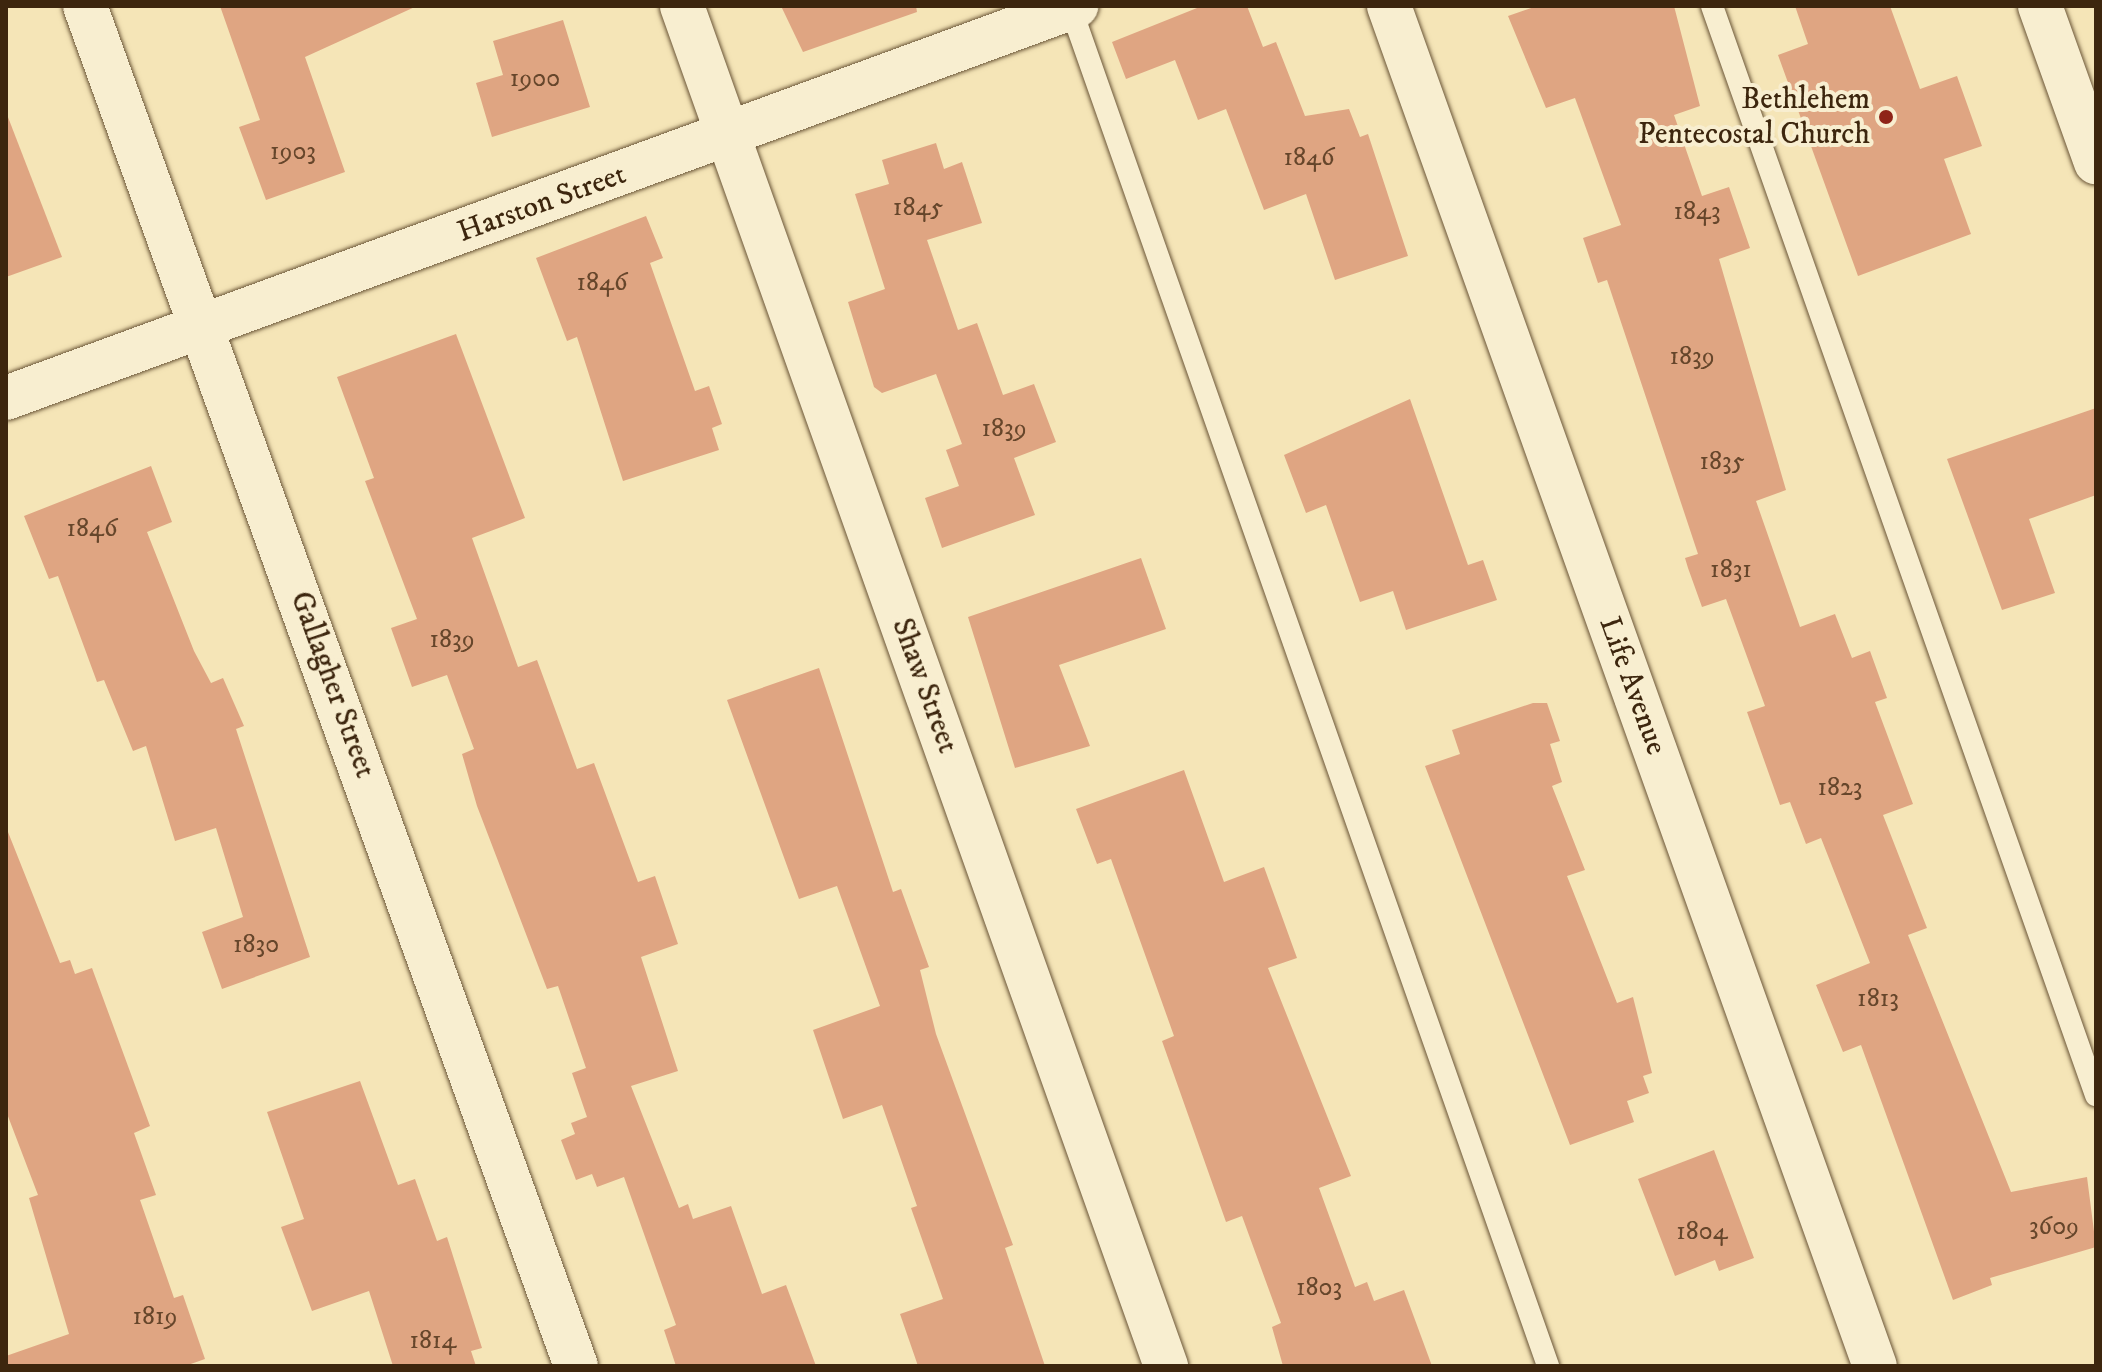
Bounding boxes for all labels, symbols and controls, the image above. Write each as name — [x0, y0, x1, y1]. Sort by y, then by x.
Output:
house number: 1900 — [510, 63, 560, 95]
place label: Bethlehem Pentecostal Church — [1638, 82, 1870, 152]
marker: Bethlehem Pentecostal Church — [1877, 108, 1895, 126]
house number: 1903 — [270, 136, 316, 168]
house number: 1846 — [1283, 142, 1335, 174]
street label: Harston Street — [453, 157, 631, 251]
house number: 1845 — [893, 192, 943, 224]
house number: 1843 — [1673, 196, 1721, 228]
house number: 1846 — [576, 267, 628, 299]
house number: 1839 — [1669, 341, 1715, 373]
house number: 1839 — [981, 413, 1027, 445]
house number: 1835 — [1699, 446, 1745, 478]
house number: 1846 — [66, 513, 118, 545]
house number: 1831 — [1710, 554, 1752, 586]
street label: Gallagher Street — [282, 587, 382, 783]
street label: Life Avenue — [1590, 612, 1674, 760]
street label: Shaw Street — [883, 614, 965, 758]
house number: 1839 — [429, 624, 475, 656]
house number: 1823 — [1817, 772, 1863, 804]
house number: 1830 — [233, 929, 279, 961]
house number: 1813 — [1857, 983, 1899, 1015]
house number: 3609 — [2029, 1211, 2079, 1243]
house number: 1804 — [1676, 1216, 1728, 1248]
house number: 1803 — [1296, 1272, 1342, 1304]
house number: 1819 — [132, 1301, 178, 1333]
house number: 1814 — [409, 1325, 457, 1357]

